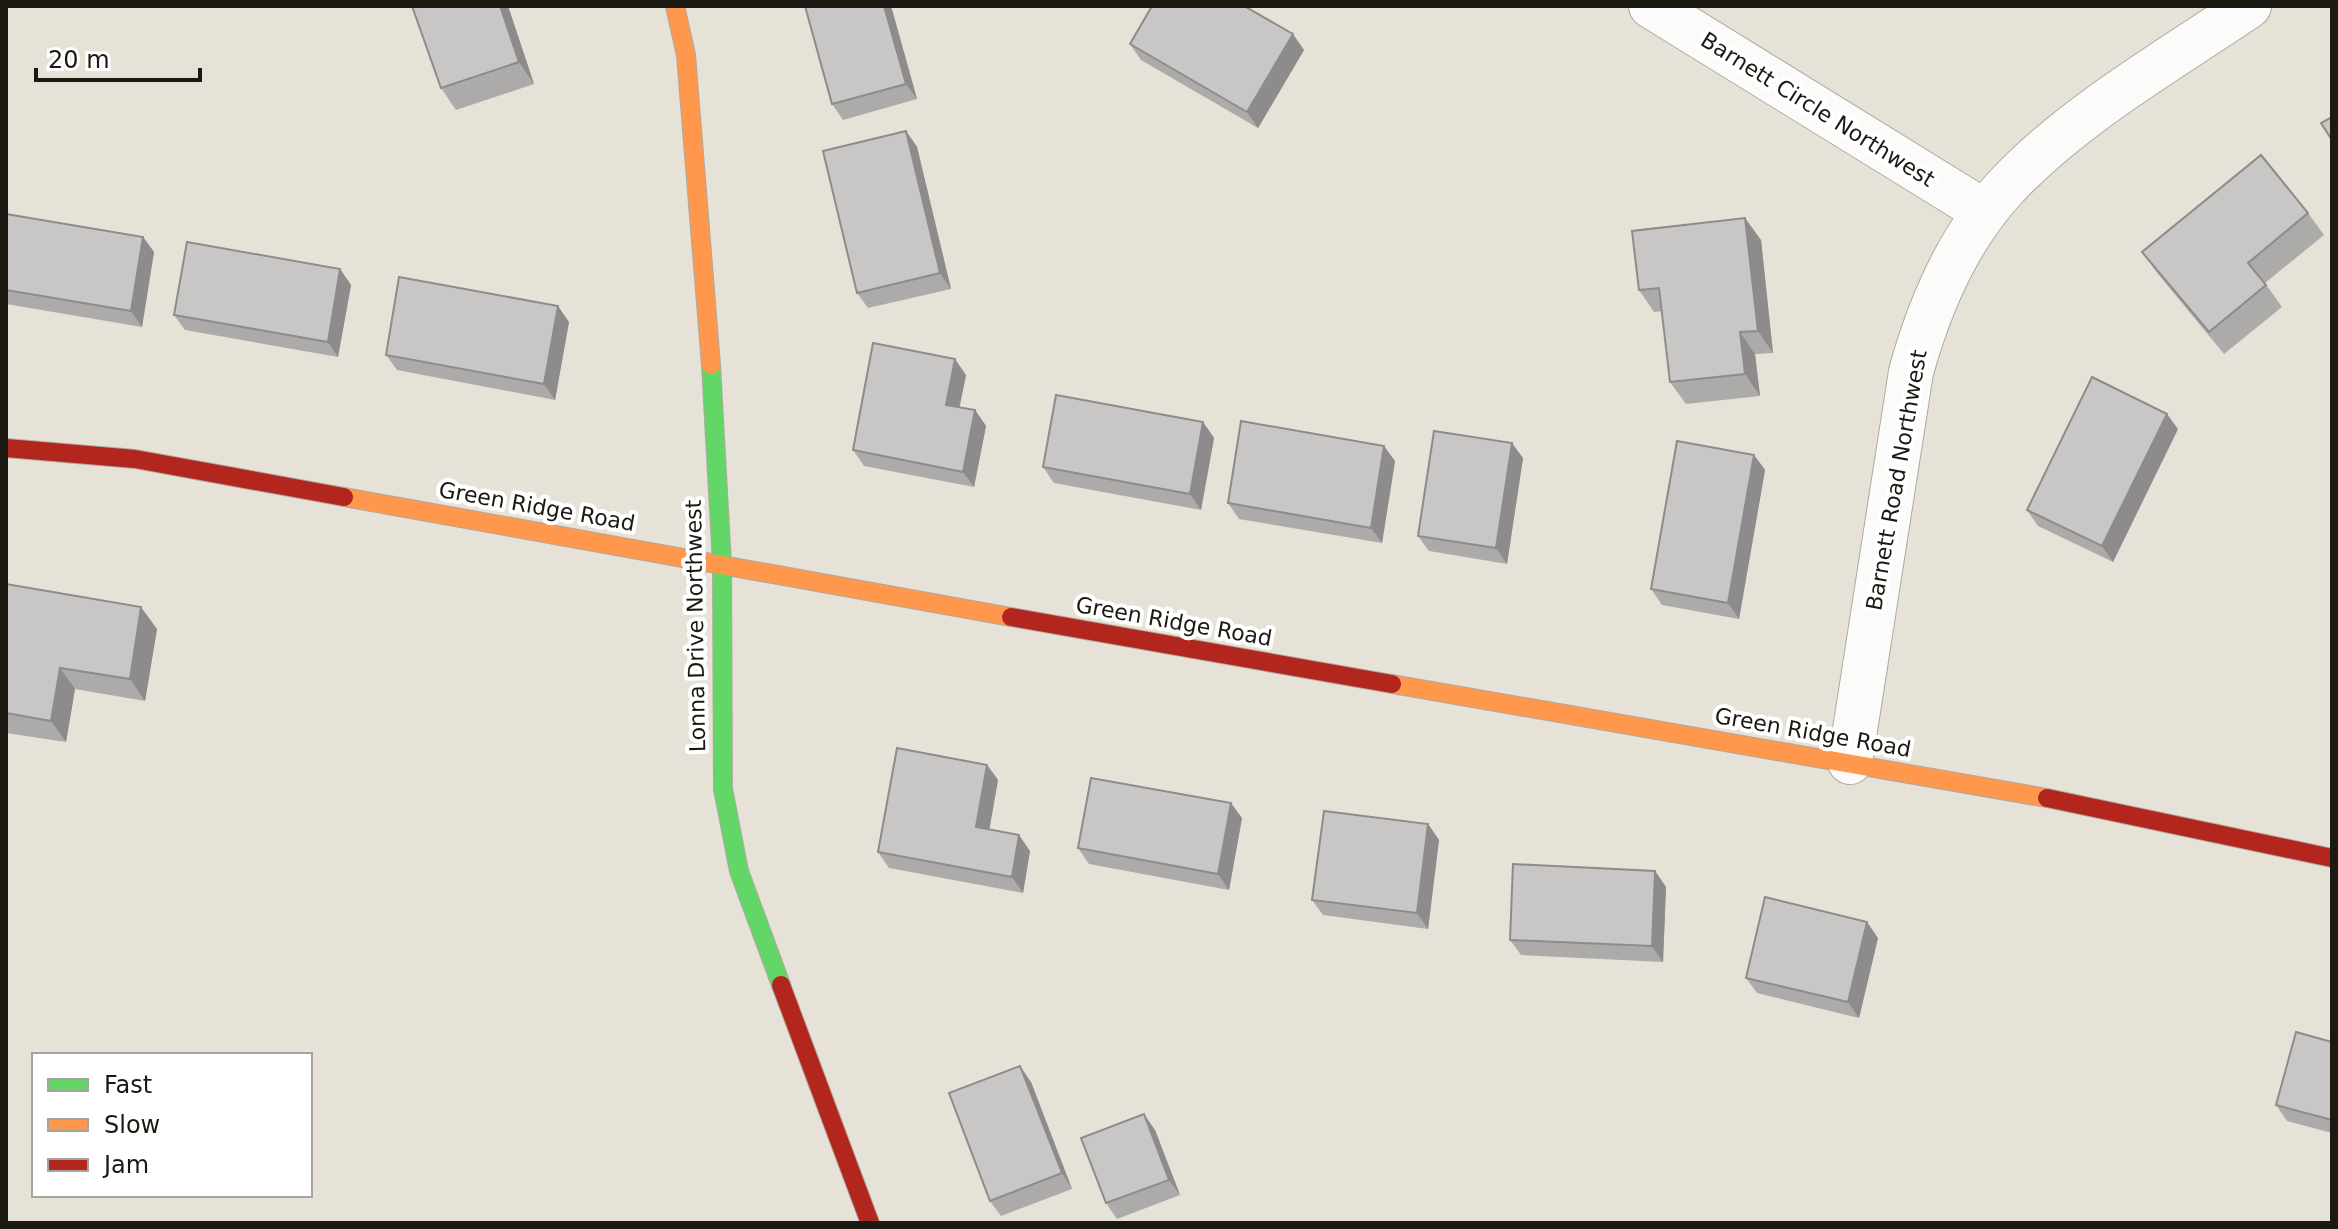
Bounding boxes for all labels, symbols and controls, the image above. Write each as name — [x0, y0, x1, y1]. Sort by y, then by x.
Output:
street label: Barnett Circle Northwest — [1696, 27, 1940, 192]
scale bar — [36, 32, 200, 82]
text: 20 m — [48, 46, 110, 74]
street label: Barnett Road Northwest — [1861, 347, 1932, 612]
street label: Green Ridge Road — [437, 477, 637, 536]
street label: Lonna Drive Northwest — [681, 499, 710, 752]
street label: Green Ridge Road — [1074, 592, 1274, 651]
street label: Green Ridge Road — [1713, 703, 1913, 762]
legend — [32, 1053, 312, 1197]
text: Fast — [104, 1071, 152, 1099]
text: Slow — [104, 1111, 160, 1139]
text: Jam — [102, 1151, 149, 1179]

